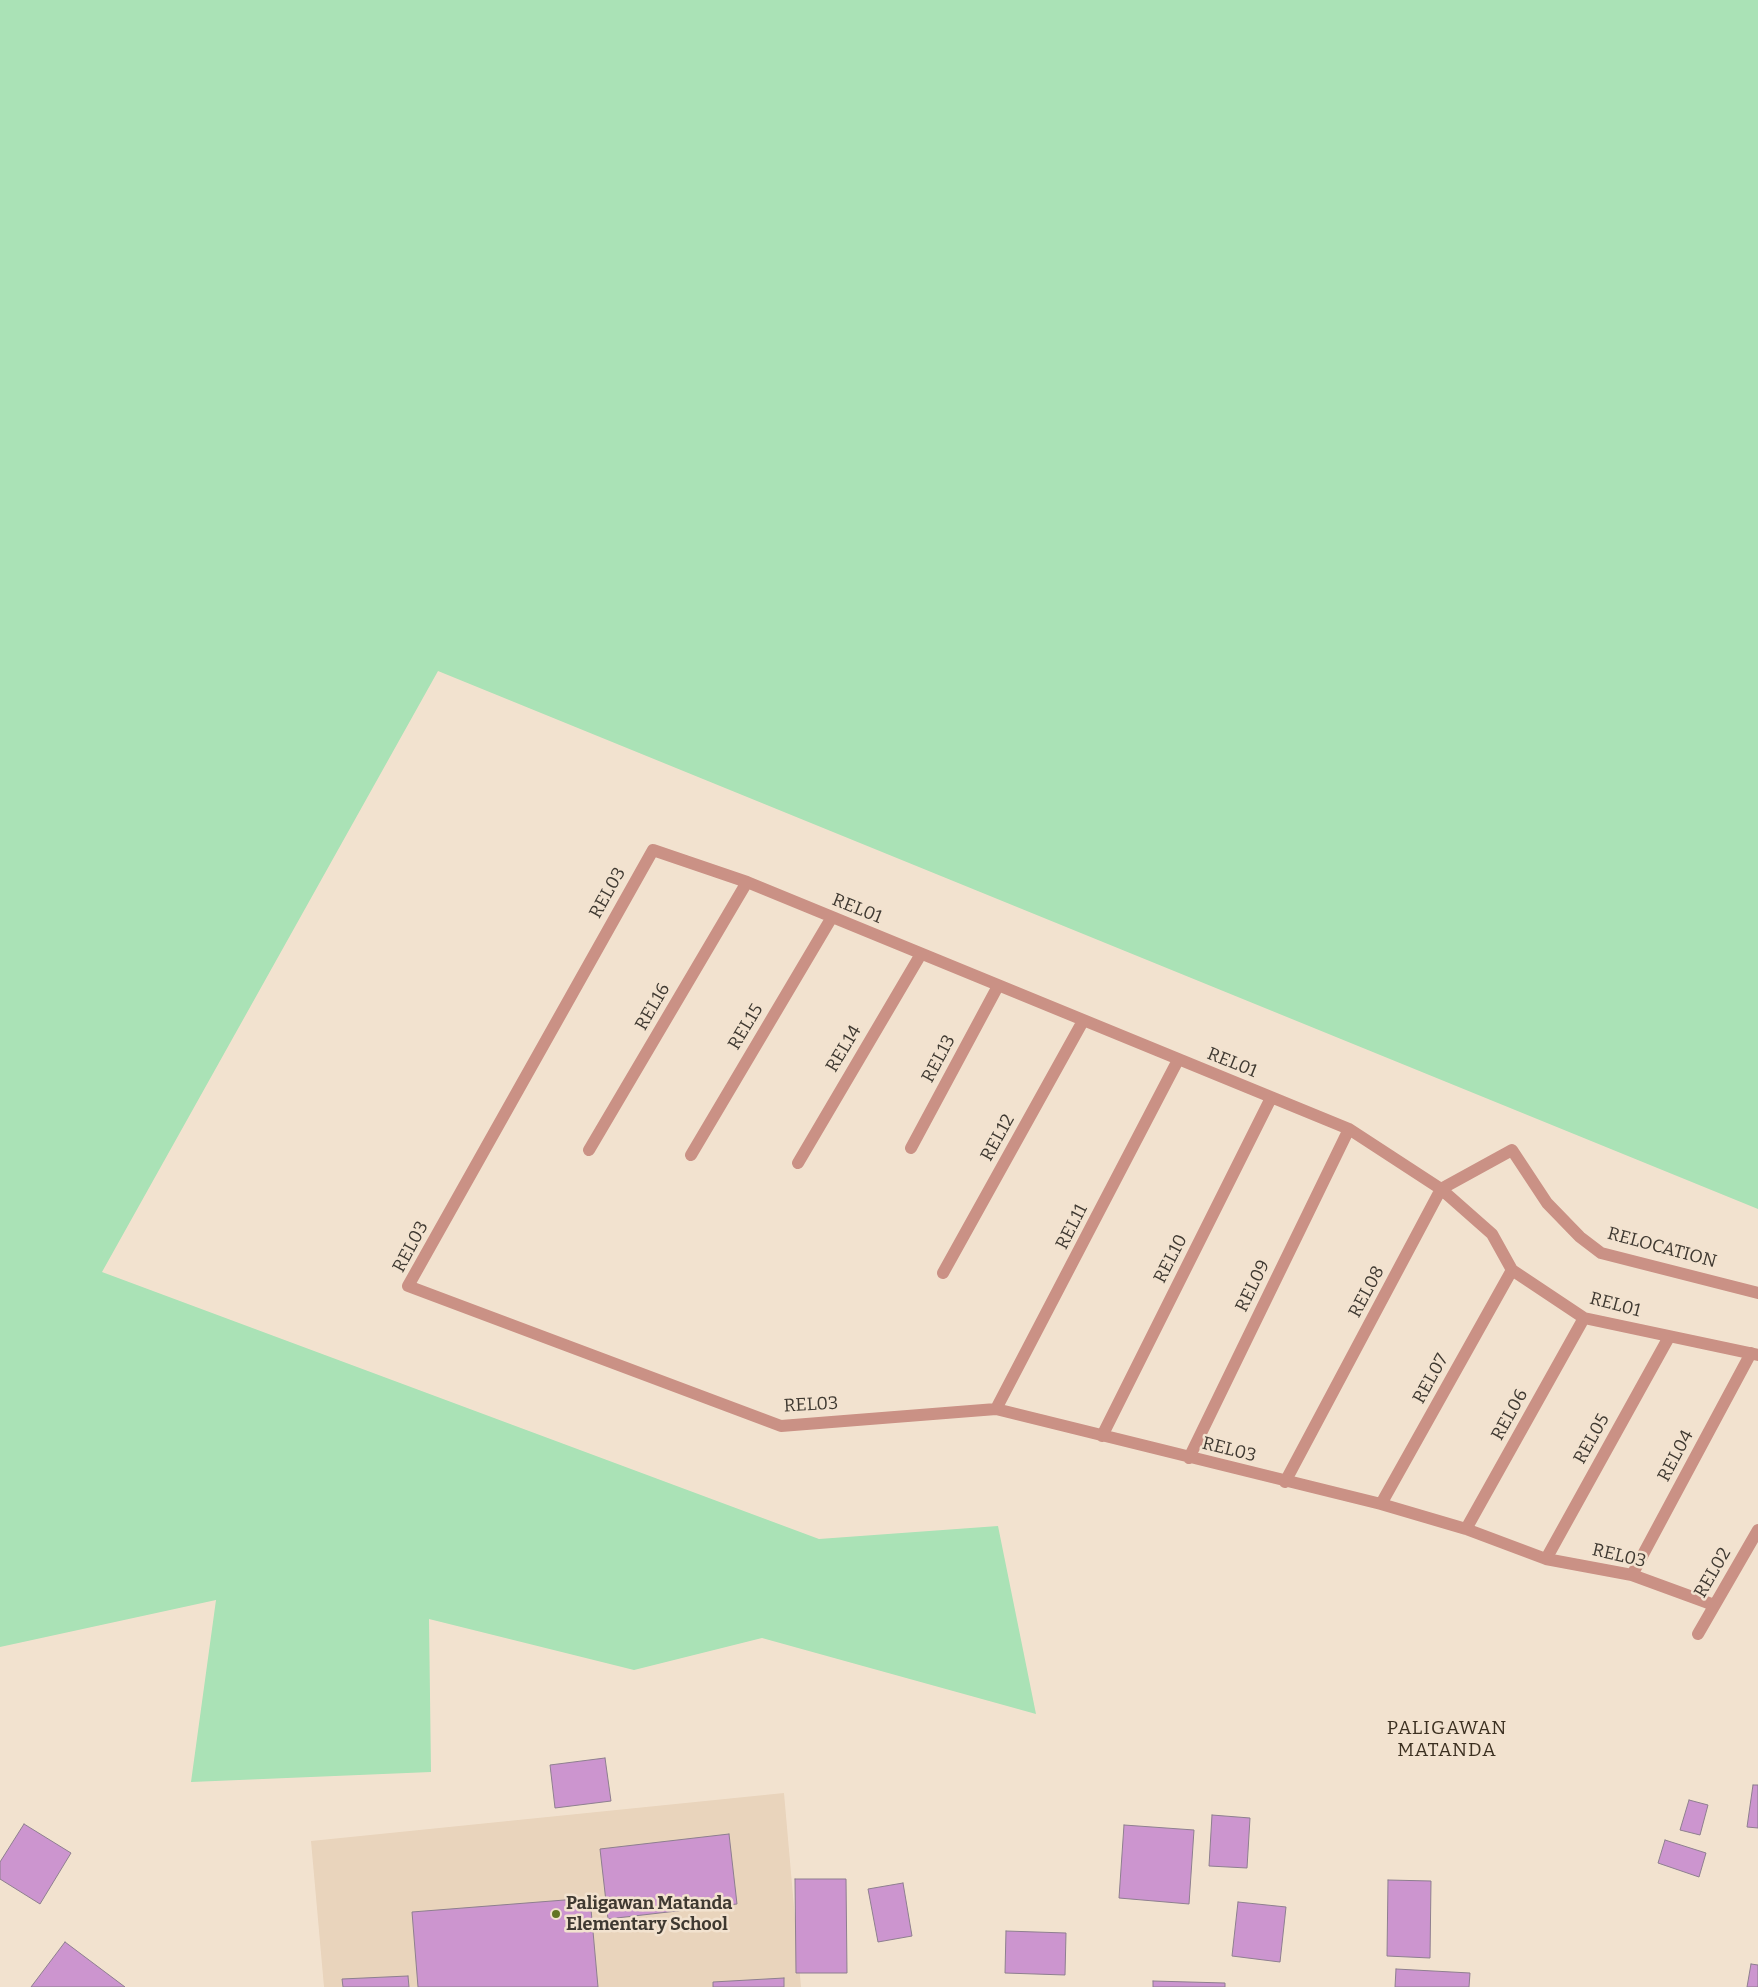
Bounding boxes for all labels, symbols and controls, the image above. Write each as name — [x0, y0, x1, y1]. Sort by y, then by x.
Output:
street label: REL03 — [585, 864, 631, 922]
street label: REL01 — [829, 889, 885, 929]
street label: REL16 — [631, 980, 675, 1034]
street label: REL15 — [724, 1000, 768, 1054]
street label: REL14 — [822, 1022, 866, 1076]
street label: REL13 — [918, 1032, 960, 1086]
street label: REL01 — [1204, 1043, 1260, 1083]
street label: REL12 — [976, 1111, 1020, 1165]
street label: REL11 — [1052, 1201, 1092, 1253]
street label: REL03 — [389, 1218, 433, 1276]
street label: RELOCATION — [1605, 1223, 1719, 1273]
street label: REL10 — [1150, 1231, 1192, 1287]
street label: REL09 — [1231, 1257, 1275, 1315]
street label: REL08 — [1344, 1263, 1390, 1321]
street label: REL01 — [1587, 1288, 1643, 1322]
street label: REL07 — [1409, 1350, 1453, 1408]
street label: REL06 — [1487, 1386, 1533, 1444]
street label: REL03 — [783, 1393, 839, 1417]
street label: REL05 — [1569, 1410, 1615, 1468]
street label: REL04 — [1654, 1427, 1698, 1485]
street label: REL03 — [1200, 1433, 1258, 1467]
street label: REL03 — [1590, 1539, 1648, 1573]
street label: REL02 — [1690, 1544, 1736, 1602]
district label: PALIGAWAN MATANDA — [1386, 1718, 1508, 1762]
place label: Paligawan Matanda Elementary School — [566, 1893, 732, 1936]
marker: Paligawan Matanda Elementary School — [550, 1908, 562, 1920]

